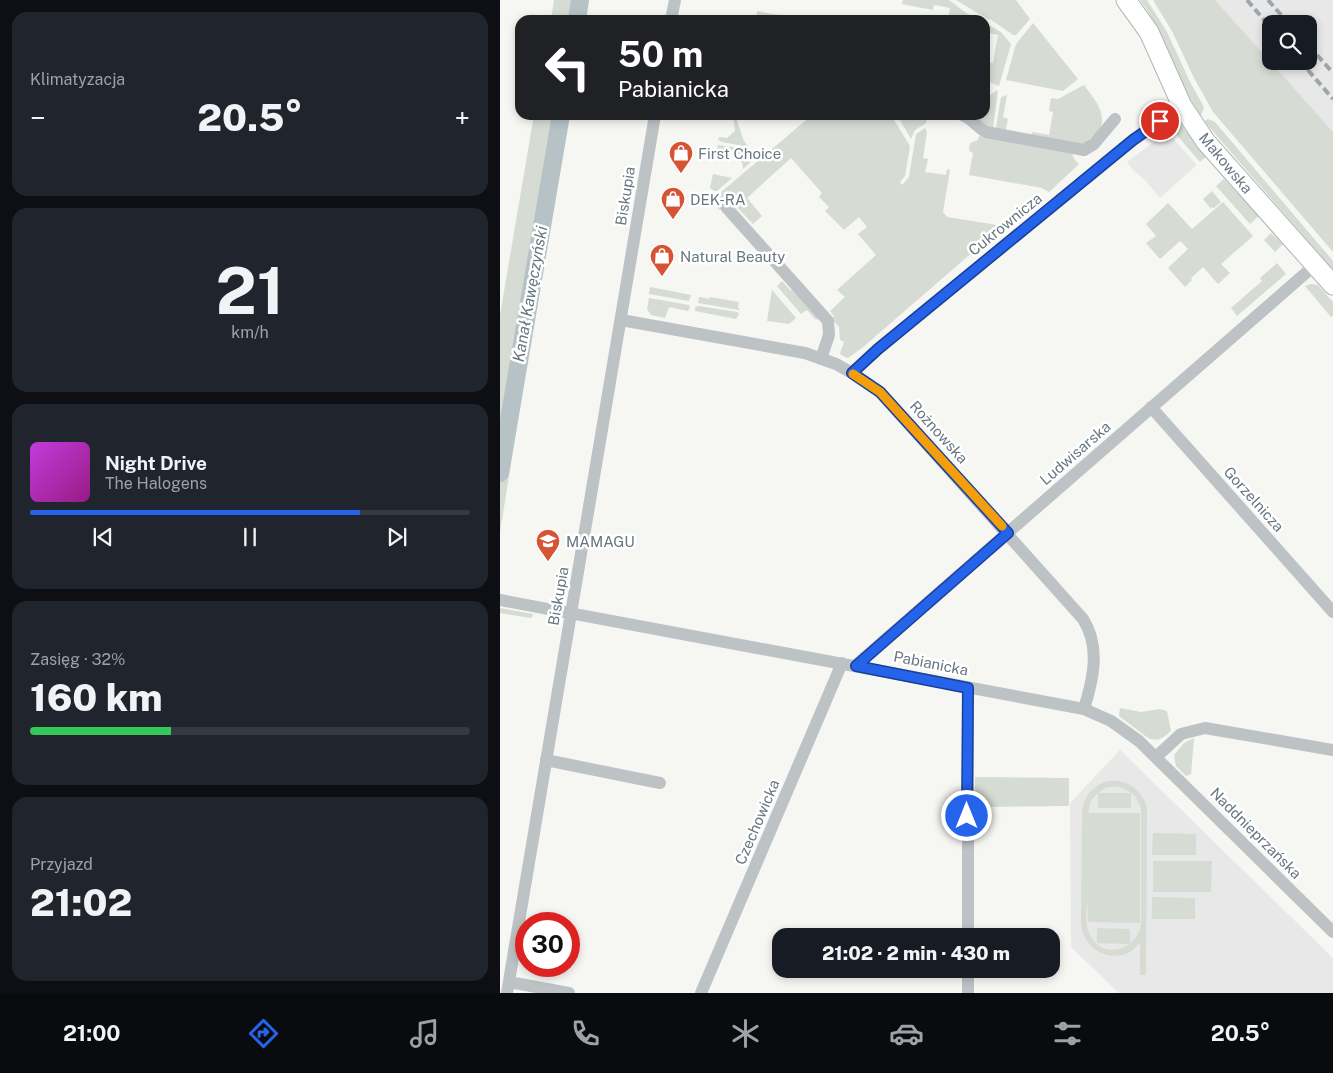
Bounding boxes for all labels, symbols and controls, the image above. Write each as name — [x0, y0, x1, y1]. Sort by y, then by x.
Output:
map controls — [1262, 15, 1317, 70]
button: search — [1262, 15, 1317, 70]
text: 50 m — [618, 34, 703, 75]
icon: left — [535, 35, 600, 100]
text: Klimatyzacja — [30, 70, 125, 89]
text: Pabianicka — [618, 76, 729, 102]
text: 20.5° — [197, 95, 303, 140]
pin — [1139, 100, 1181, 142]
text: − — [30, 101, 46, 134]
text: + — [454, 101, 470, 134]
icon: arrive — [1146, 107, 1174, 135]
street label: Makowska — [1196, 129, 1256, 197]
shop icon: First Choice — [668, 140, 694, 174]
place label: First Choice — [698, 145, 781, 162]
street label: Biskupia — [612, 165, 638, 227]
shop icon: DEK-RA — [660, 186, 686, 220]
street label: Cukrownicza — [965, 189, 1045, 259]
place label: DEK-RA — [690, 191, 746, 208]
water label: Kanał Kawęczyński — [509, 224, 551, 364]
shop icon: Natural Beauty — [649, 243, 675, 277]
place label: Natural Beauty — [680, 248, 785, 265]
text: 21 — [215, 252, 285, 329]
text: km/h — [231, 323, 269, 342]
street label: Rożnowska — [907, 397, 971, 467]
street label: Ludwisarska — [1036, 418, 1114, 488]
text: Night Drive — [105, 452, 207, 474]
street label: Gorzelnicza — [1220, 463, 1288, 535]
text: The Halogens — [105, 474, 207, 493]
icon: previous — [89, 523, 117, 551]
icon: pause — [236, 523, 264, 551]
icon: next — [383, 523, 411, 551]
school or university icon: MAMAGU — [535, 528, 561, 562]
place label: MAMAGU — [566, 533, 635, 550]
street label: Biskupia — [544, 565, 572, 627]
street label: Pabianicka — [892, 647, 970, 679]
text: Zasięg · 32% — [30, 650, 126, 669]
text: 160 km — [30, 675, 163, 720]
street label: Czechowicka — [731, 777, 783, 867]
street label: Naddnieprzańska — [1207, 784, 1305, 882]
position arrow — [940, 789, 992, 841]
text: Przyjazd — [30, 855, 93, 874]
text: 21:02 — [30, 880, 132, 925]
speed limit sign: 30 — [515, 912, 580, 977]
text: 21:02 · 2 min · 430 m — [822, 942, 1010, 964]
icon: directions — [246, 1016, 281, 1051]
icon: music — [407, 1016, 442, 1051]
icon: phone — [568, 1016, 603, 1051]
icon: climate — [728, 1016, 763, 1051]
icon: car — [889, 1016, 924, 1051]
icon: filters — [1050, 1016, 1085, 1051]
text: 21:00 — [63, 1020, 120, 1046]
text: 20.5° — [1211, 1020, 1270, 1046]

